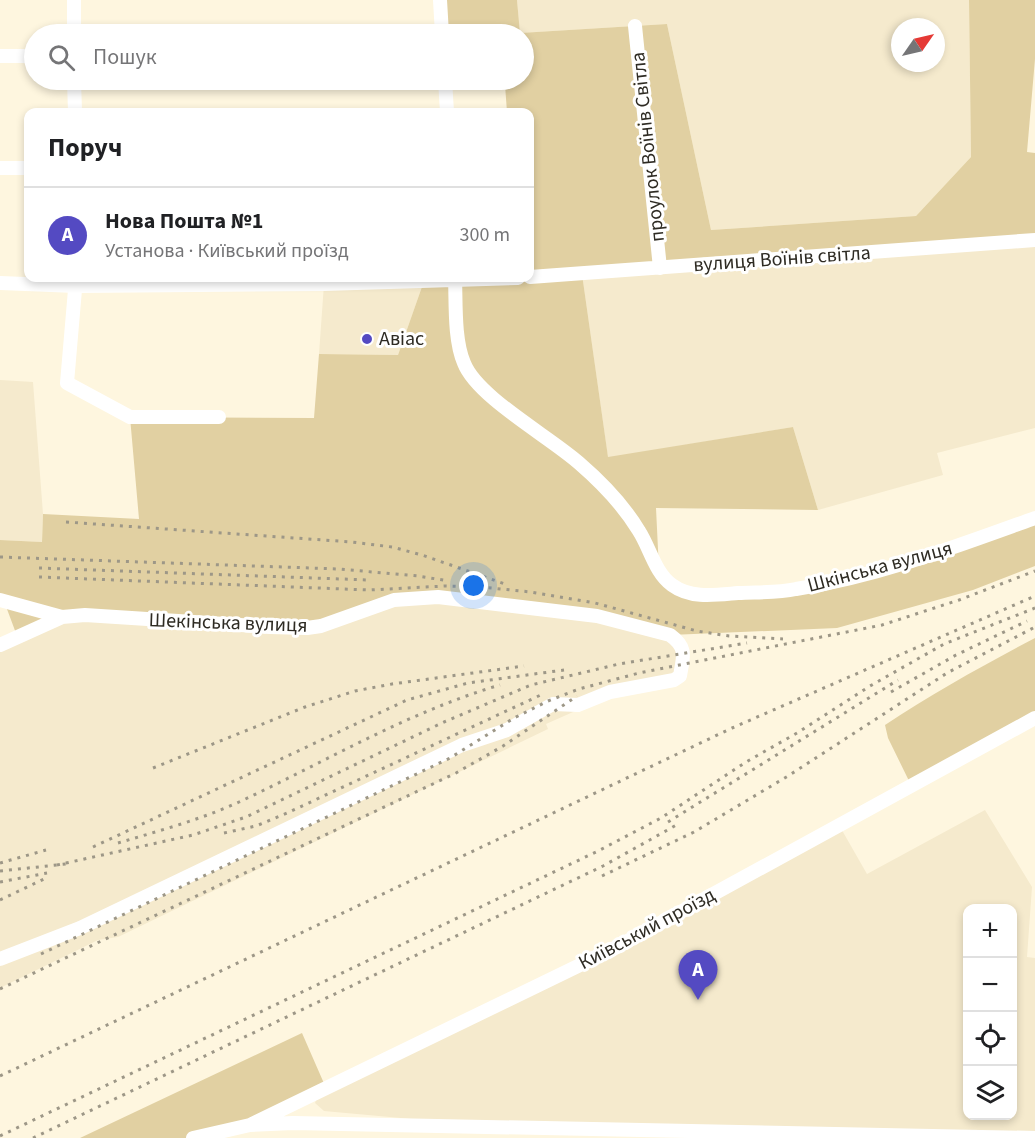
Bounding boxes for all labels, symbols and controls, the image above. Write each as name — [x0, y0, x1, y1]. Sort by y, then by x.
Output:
north arrow — [891, 18, 945, 72]
search box — [24, 24, 534, 90]
icon: search — [45, 41, 78, 74]
text: Пошук — [93, 41, 157, 73]
street label: проулок Воїнів Світла — [624, 51, 672, 243]
text: Поруч — [48, 129, 122, 166]
text: Нова Пошта №1 — [105, 205, 263, 237]
text: A — [62, 221, 73, 249]
text: 300 m — [460, 221, 510, 249]
text: Установа · Київський проїзд — [105, 237, 349, 265]
street label: вулиця Воїнів світла — [692, 239, 872, 279]
place label: Авіас — [379, 325, 424, 353]
marker: Авіас — [360, 332, 374, 346]
street label: Шкінська вулиця — [804, 534, 956, 600]
your location — [459, 571, 488, 600]
street label: Шекінська вулиця — [148, 606, 308, 640]
street label: Київський проїзд — [574, 881, 721, 977]
map controls — [963, 904, 1017, 1120]
button: + — [963, 904, 1017, 958]
pin: A — [678, 950, 718, 1000]
button: − — [963, 958, 1017, 1012]
button: locate — [963, 1012, 1017, 1066]
button: layers — [963, 1066, 1017, 1120]

